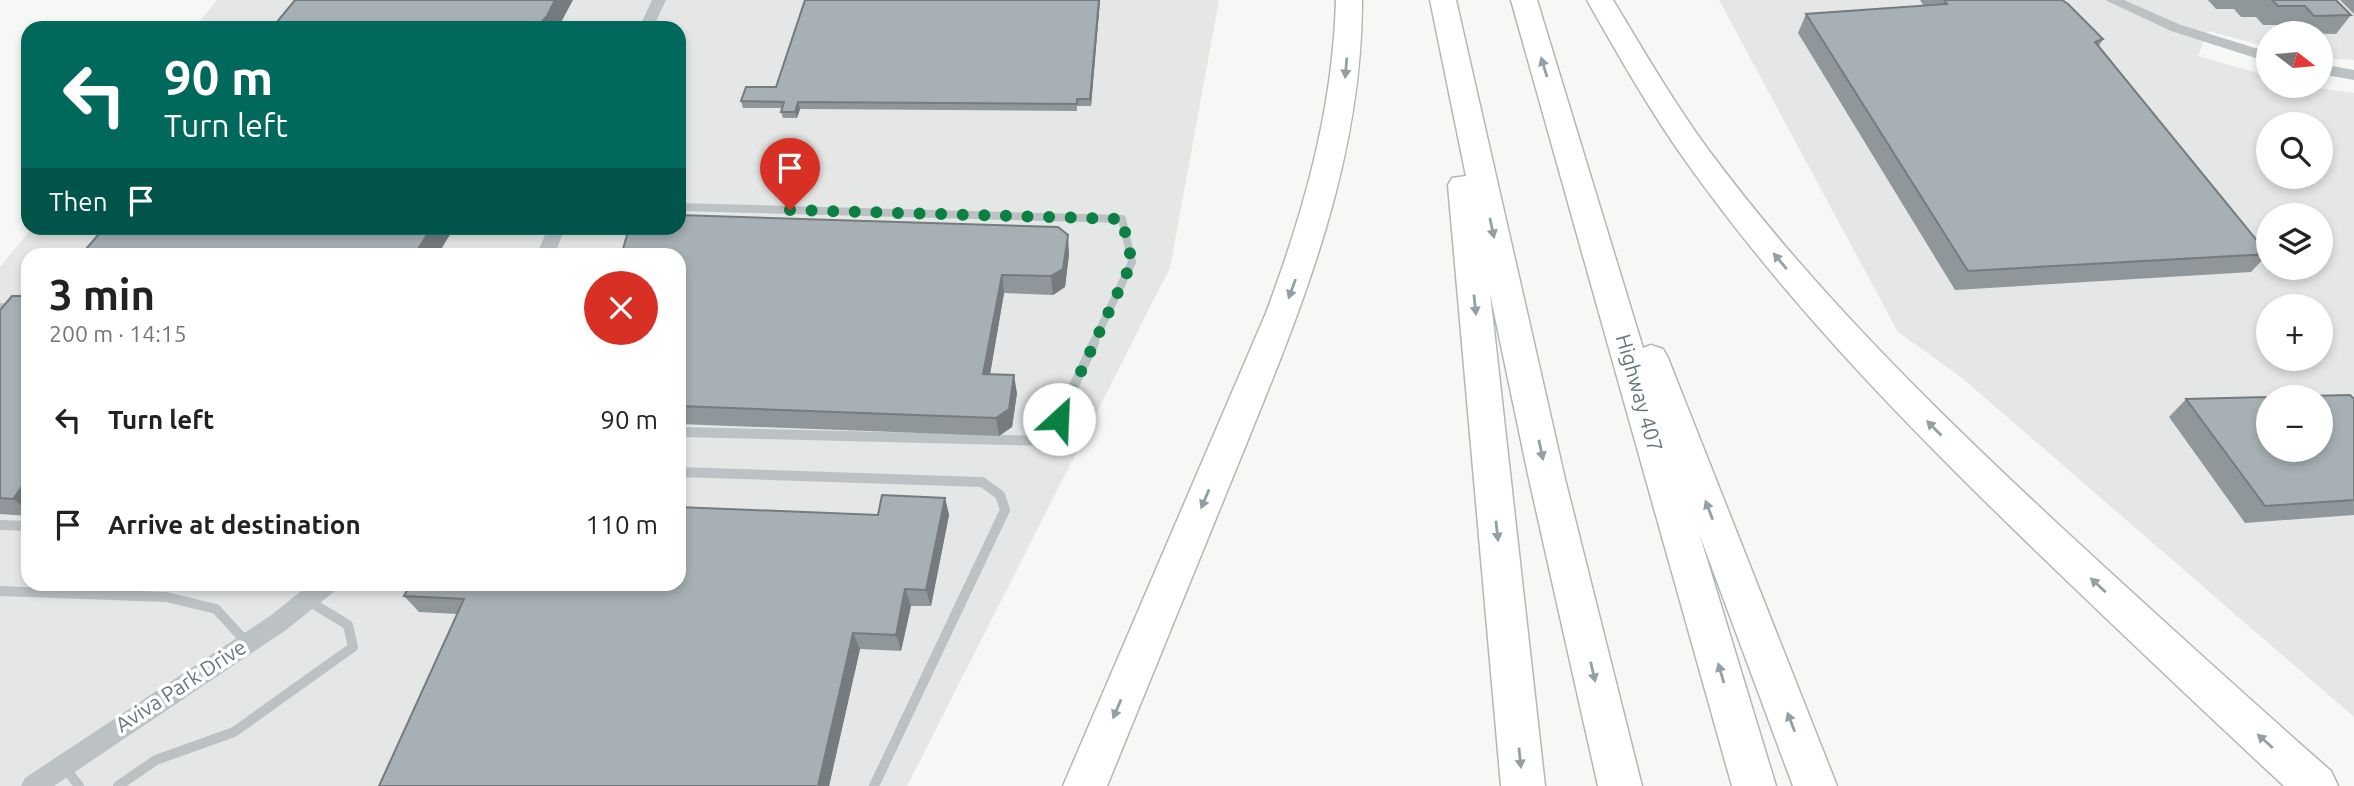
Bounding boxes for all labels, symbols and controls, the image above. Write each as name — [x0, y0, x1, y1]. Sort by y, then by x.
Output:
north arrow — [2256, 21, 2333, 98]
map controls — [2256, 21, 2333, 462]
icon: left — [49, 49, 140, 140]
text: 90 m — [164, 49, 273, 104]
one-way arrow — [1340, 57, 1351, 79]
one-way arrow — [1539, 57, 1549, 78]
text: Turn left — [164, 107, 288, 143]
button: search — [2256, 112, 2333, 189]
pin — [760, 138, 820, 210]
icon: arrive — [771, 149, 809, 187]
icon: arrive — [122, 182, 160, 220]
text: Then — [49, 187, 108, 216]
button: layers — [2256, 203, 2333, 280]
one-way arrow — [1486, 217, 1497, 239]
one-way arrow — [1773, 252, 1788, 269]
text: 3 min — [49, 271, 155, 318]
button: close — [584, 271, 658, 345]
one-way arrow — [1286, 278, 1297, 299]
one-way arrow — [1470, 294, 1481, 316]
button: + — [2256, 294, 2333, 371]
text: 200 m · 14:15 — [49, 321, 187, 346]
street label: Highway 407 — [1612, 331, 1668, 454]
position arrow — [1022, 382, 1096, 456]
button: − — [2256, 385, 2333, 462]
icon: left — [49, 401, 87, 439]
text: Turn left — [108, 405, 214, 434]
text: 90 m — [600, 405, 658, 434]
one-way arrow — [1927, 420, 1943, 437]
one-way arrow — [1535, 439, 1546, 461]
one-way arrow — [1199, 489, 1211, 509]
one-way arrow — [1703, 499, 1714, 520]
icon: arrive — [49, 506, 87, 544]
text: Arrive at destination — [108, 510, 361, 539]
text: 110 m — [586, 510, 658, 539]
one-way arrow — [1492, 521, 1503, 543]
one-way arrow — [2090, 578, 2107, 594]
street label: Aviva Park Drive — [111, 634, 250, 736]
one-way arrow — [1588, 661, 1599, 683]
one-way arrow — [1715, 663, 1725, 684]
one-way arrow — [1111, 698, 1122, 719]
one-way arrow — [1785, 712, 1796, 733]
one-way arrow — [2257, 733, 2274, 749]
one-way arrow — [1515, 747, 1526, 769]

